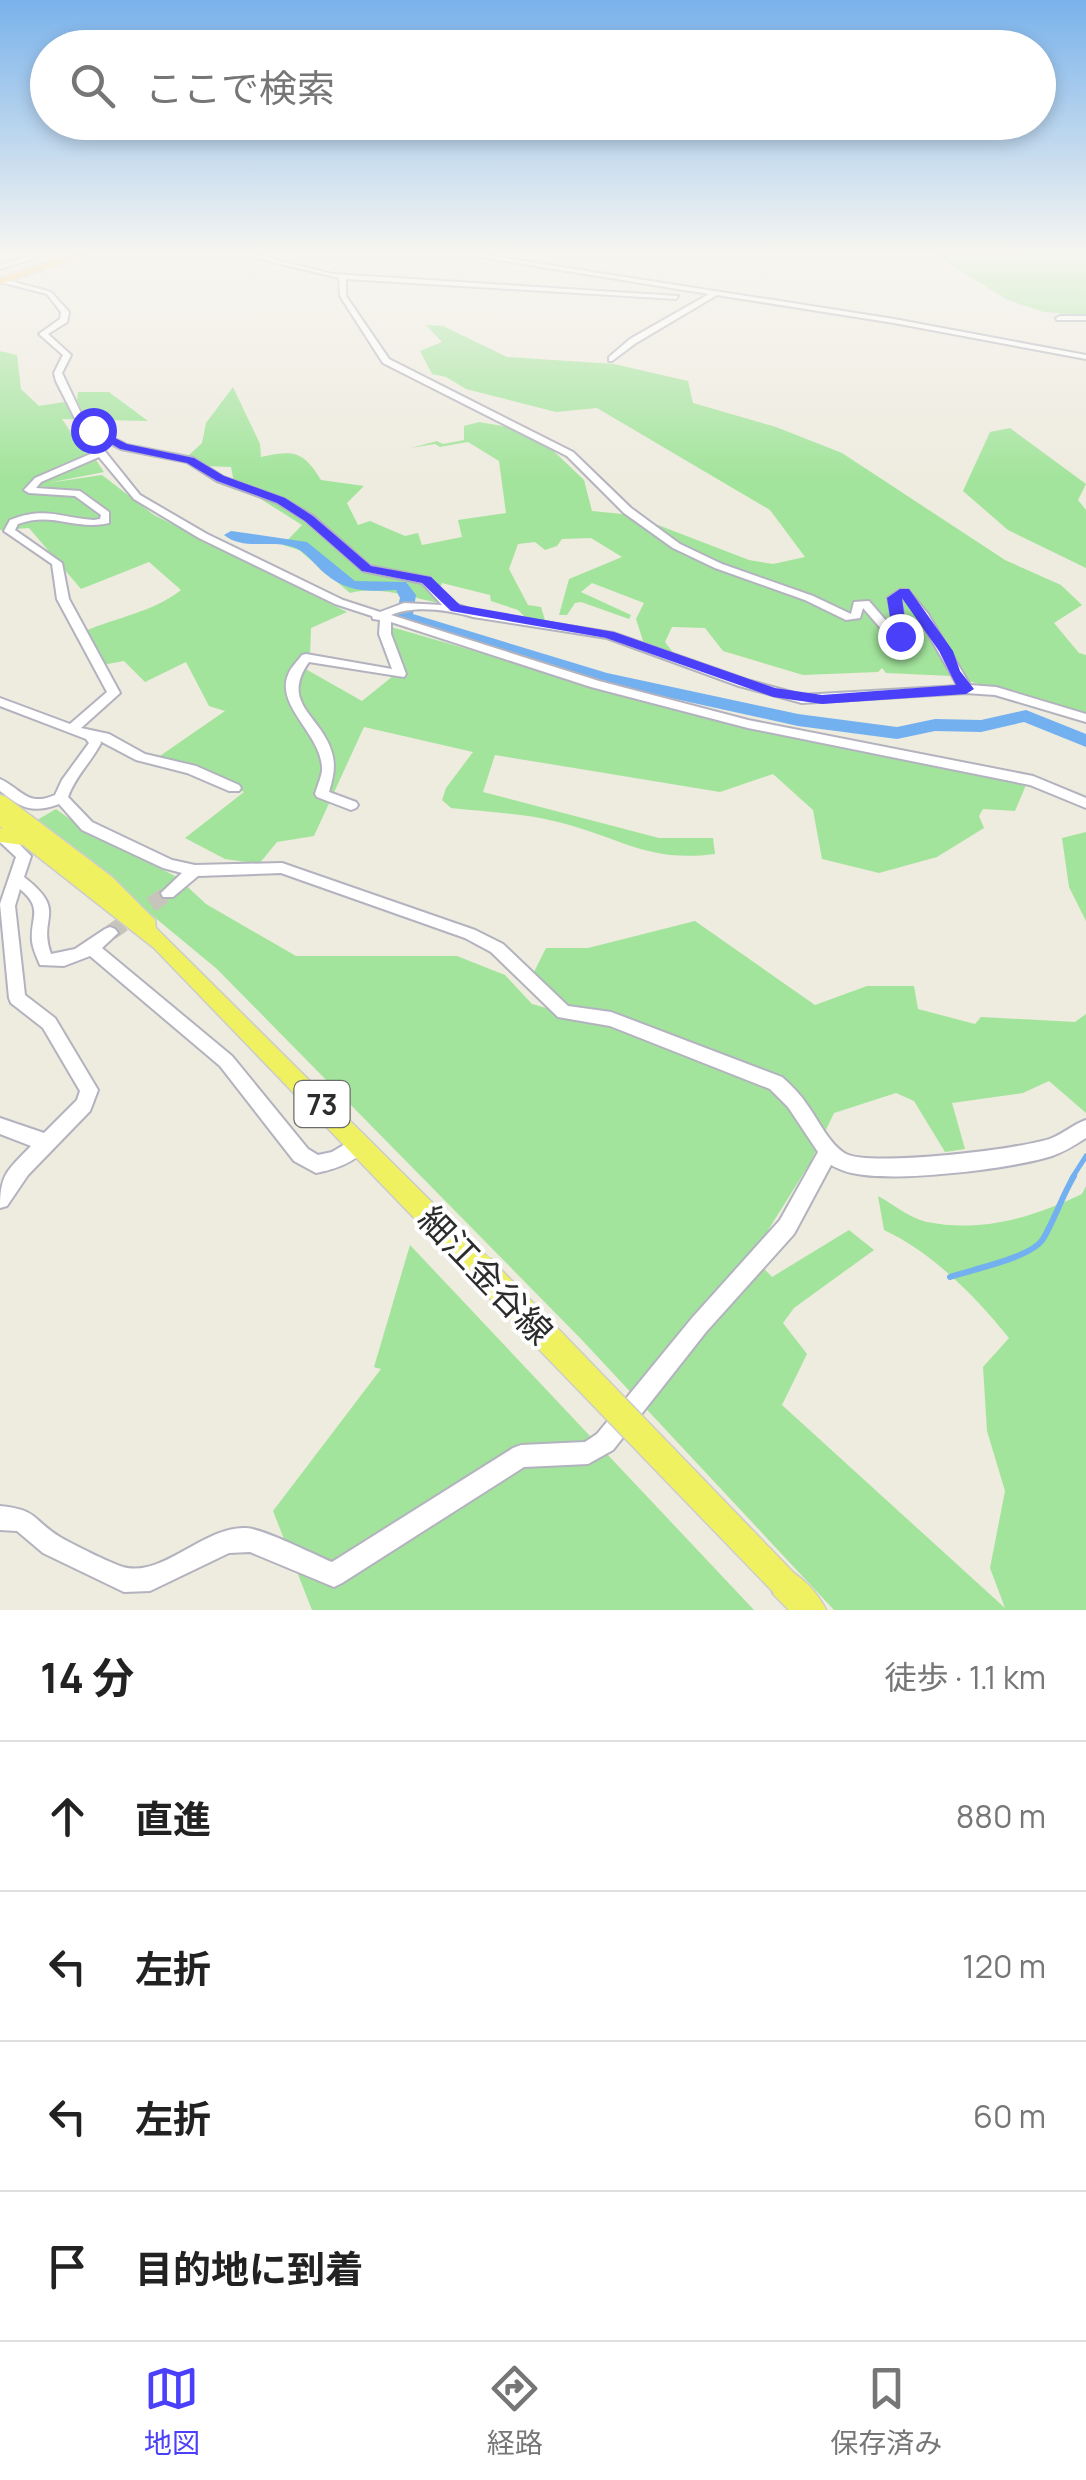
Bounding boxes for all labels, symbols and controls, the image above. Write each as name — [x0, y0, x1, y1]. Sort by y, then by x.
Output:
search box — [30, 30, 1056, 140]
icon: search — [65, 58, 120, 113]
text: ここで検索 — [145, 61, 335, 113]
route start — [71, 408, 117, 454]
route end — [878, 614, 924, 660]
road number: 73 — [294, 1081, 350, 1127]
street label: 細江金谷線 — [408, 1195, 564, 1355]
text: 14 分 — [40, 1648, 134, 1706]
text: 徒歩 · 1.1 km — [885, 1655, 1046, 1699]
icon: ahead — [40, 1789, 95, 1844]
text: 直進 — [135, 1792, 211, 1844]
text: 880 m — [956, 1794, 1046, 1838]
icon: left — [40, 1939, 95, 1994]
text: 左折 — [135, 1942, 211, 1994]
text: 120 m — [962, 1944, 1046, 1988]
icon: left — [40, 2089, 95, 2144]
text: 左折 — [135, 2092, 211, 2144]
text: 60 m — [973, 2094, 1046, 2138]
icon: arrive — [40, 2239, 95, 2294]
text: 目的地に到着 — [135, 2242, 363, 2294]
tab: 地図 — [144, 2361, 200, 2461]
tab: 経路 — [487, 2361, 543, 2461]
tab: 保存済み — [830, 2361, 942, 2461]

